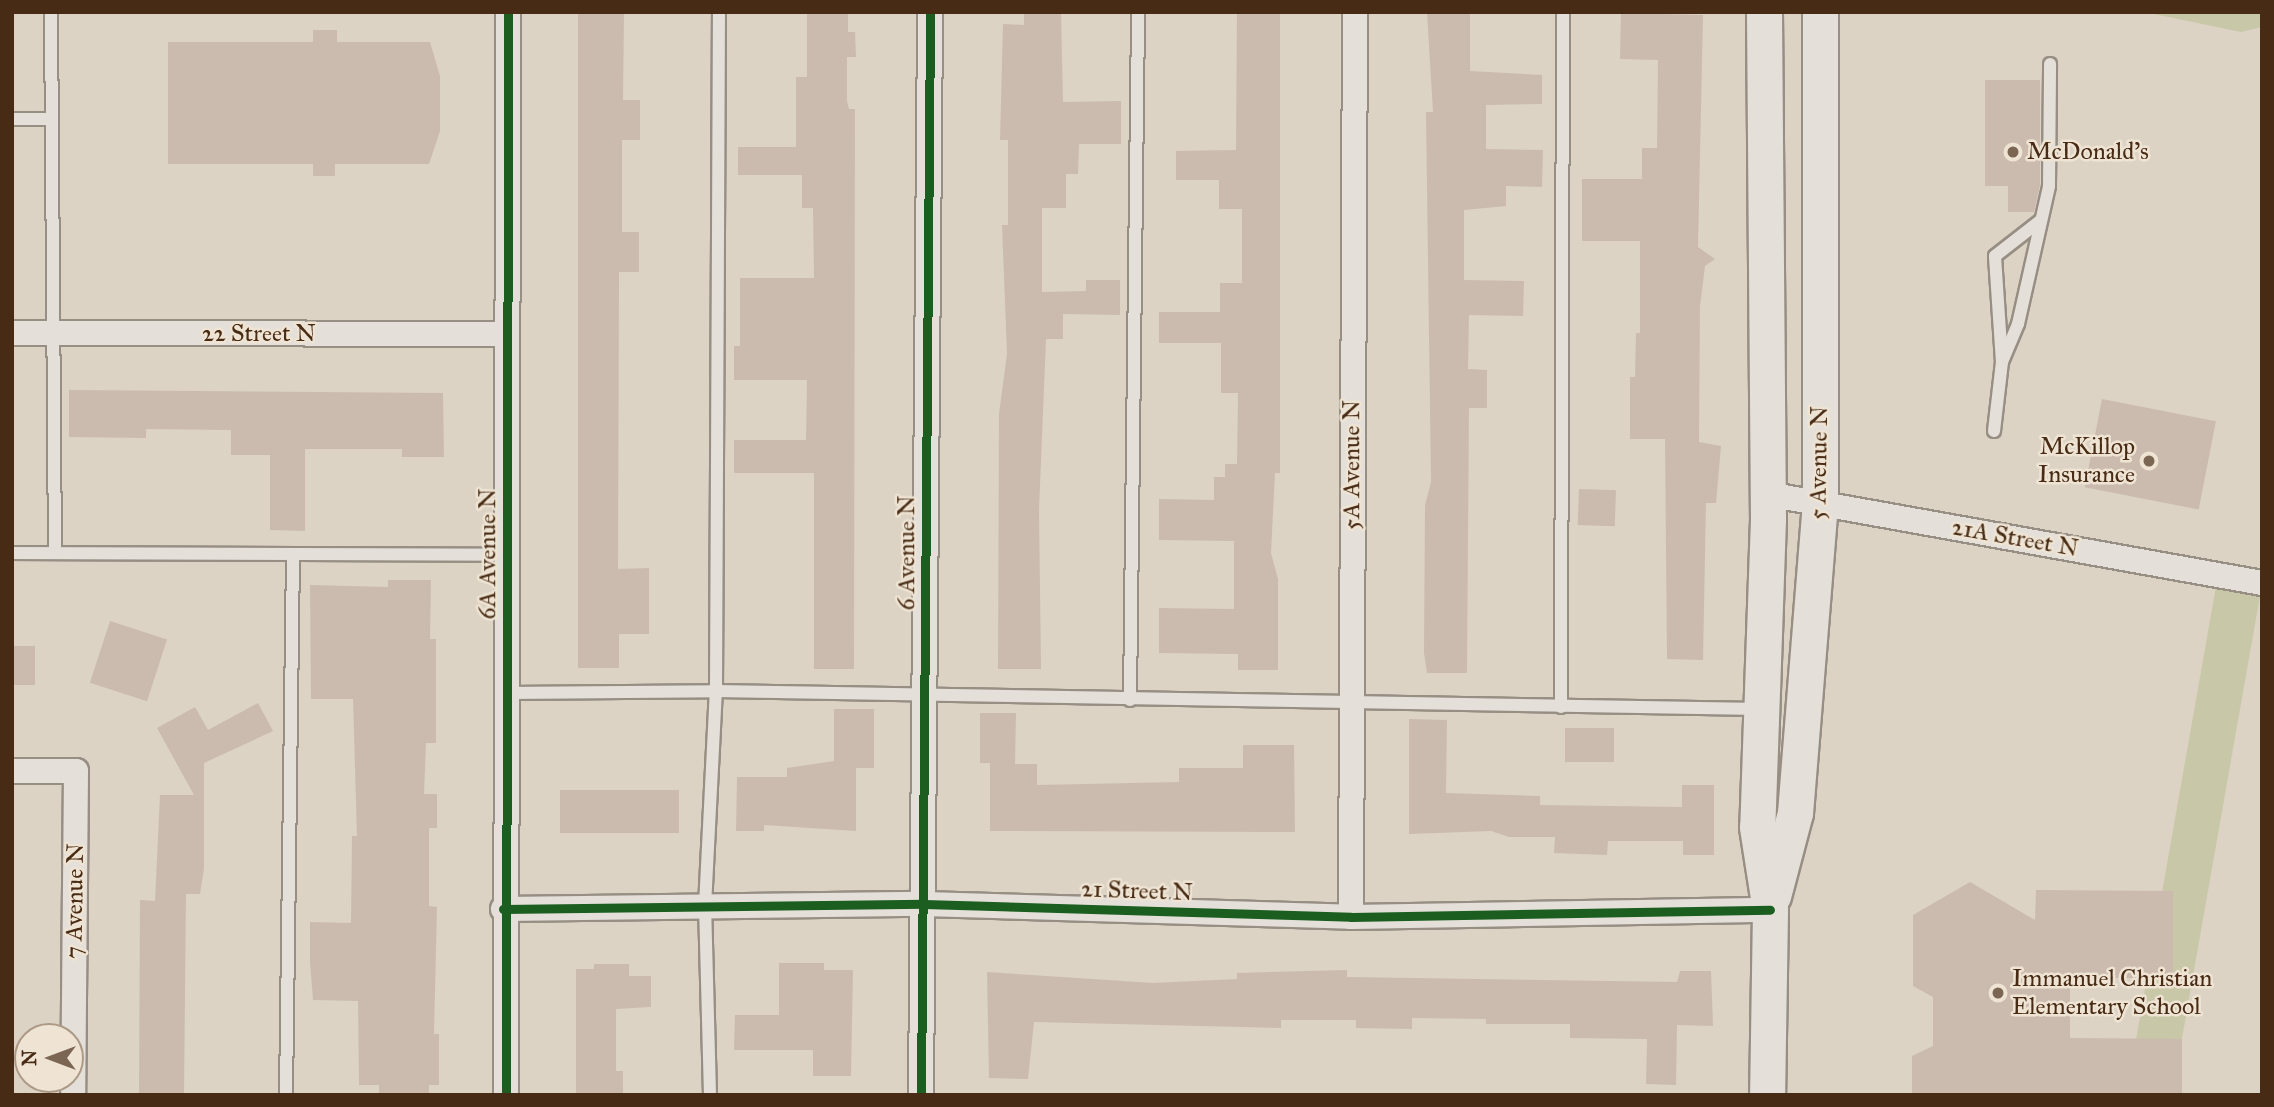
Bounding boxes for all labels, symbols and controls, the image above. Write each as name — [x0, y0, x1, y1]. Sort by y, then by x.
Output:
place label: McDonald's — [2027, 138, 2149, 166]
marker: McDonald's — [2005, 144, 2021, 160]
street label: 22 Street N — [202, 320, 316, 348]
street label: 5A Avenue N — [1338, 400, 1366, 530]
street label: 5 Avenue N — [1804, 406, 1834, 520]
place label: McKillop Insurance — [2038, 433, 2135, 489]
marker: McKillop Insurance — [2141, 453, 2157, 469]
street label: 6A Avenue N — [474, 488, 502, 620]
street label: 6 Avenue N — [893, 495, 921, 611]
street label: 21A Street N — [1950, 513, 2080, 563]
street label: 7 Avenue N — [60, 843, 90, 959]
street label: 21 Street N — [1081, 875, 1193, 907]
place label: Immanuel Christian Elementary School — [2012, 965, 2212, 1021]
marker: Immanuel Christian Elementary School — [1990, 985, 2006, 1001]
north arrow — [14, 1023, 84, 1093]
text: N — [18, 1050, 41, 1066]

